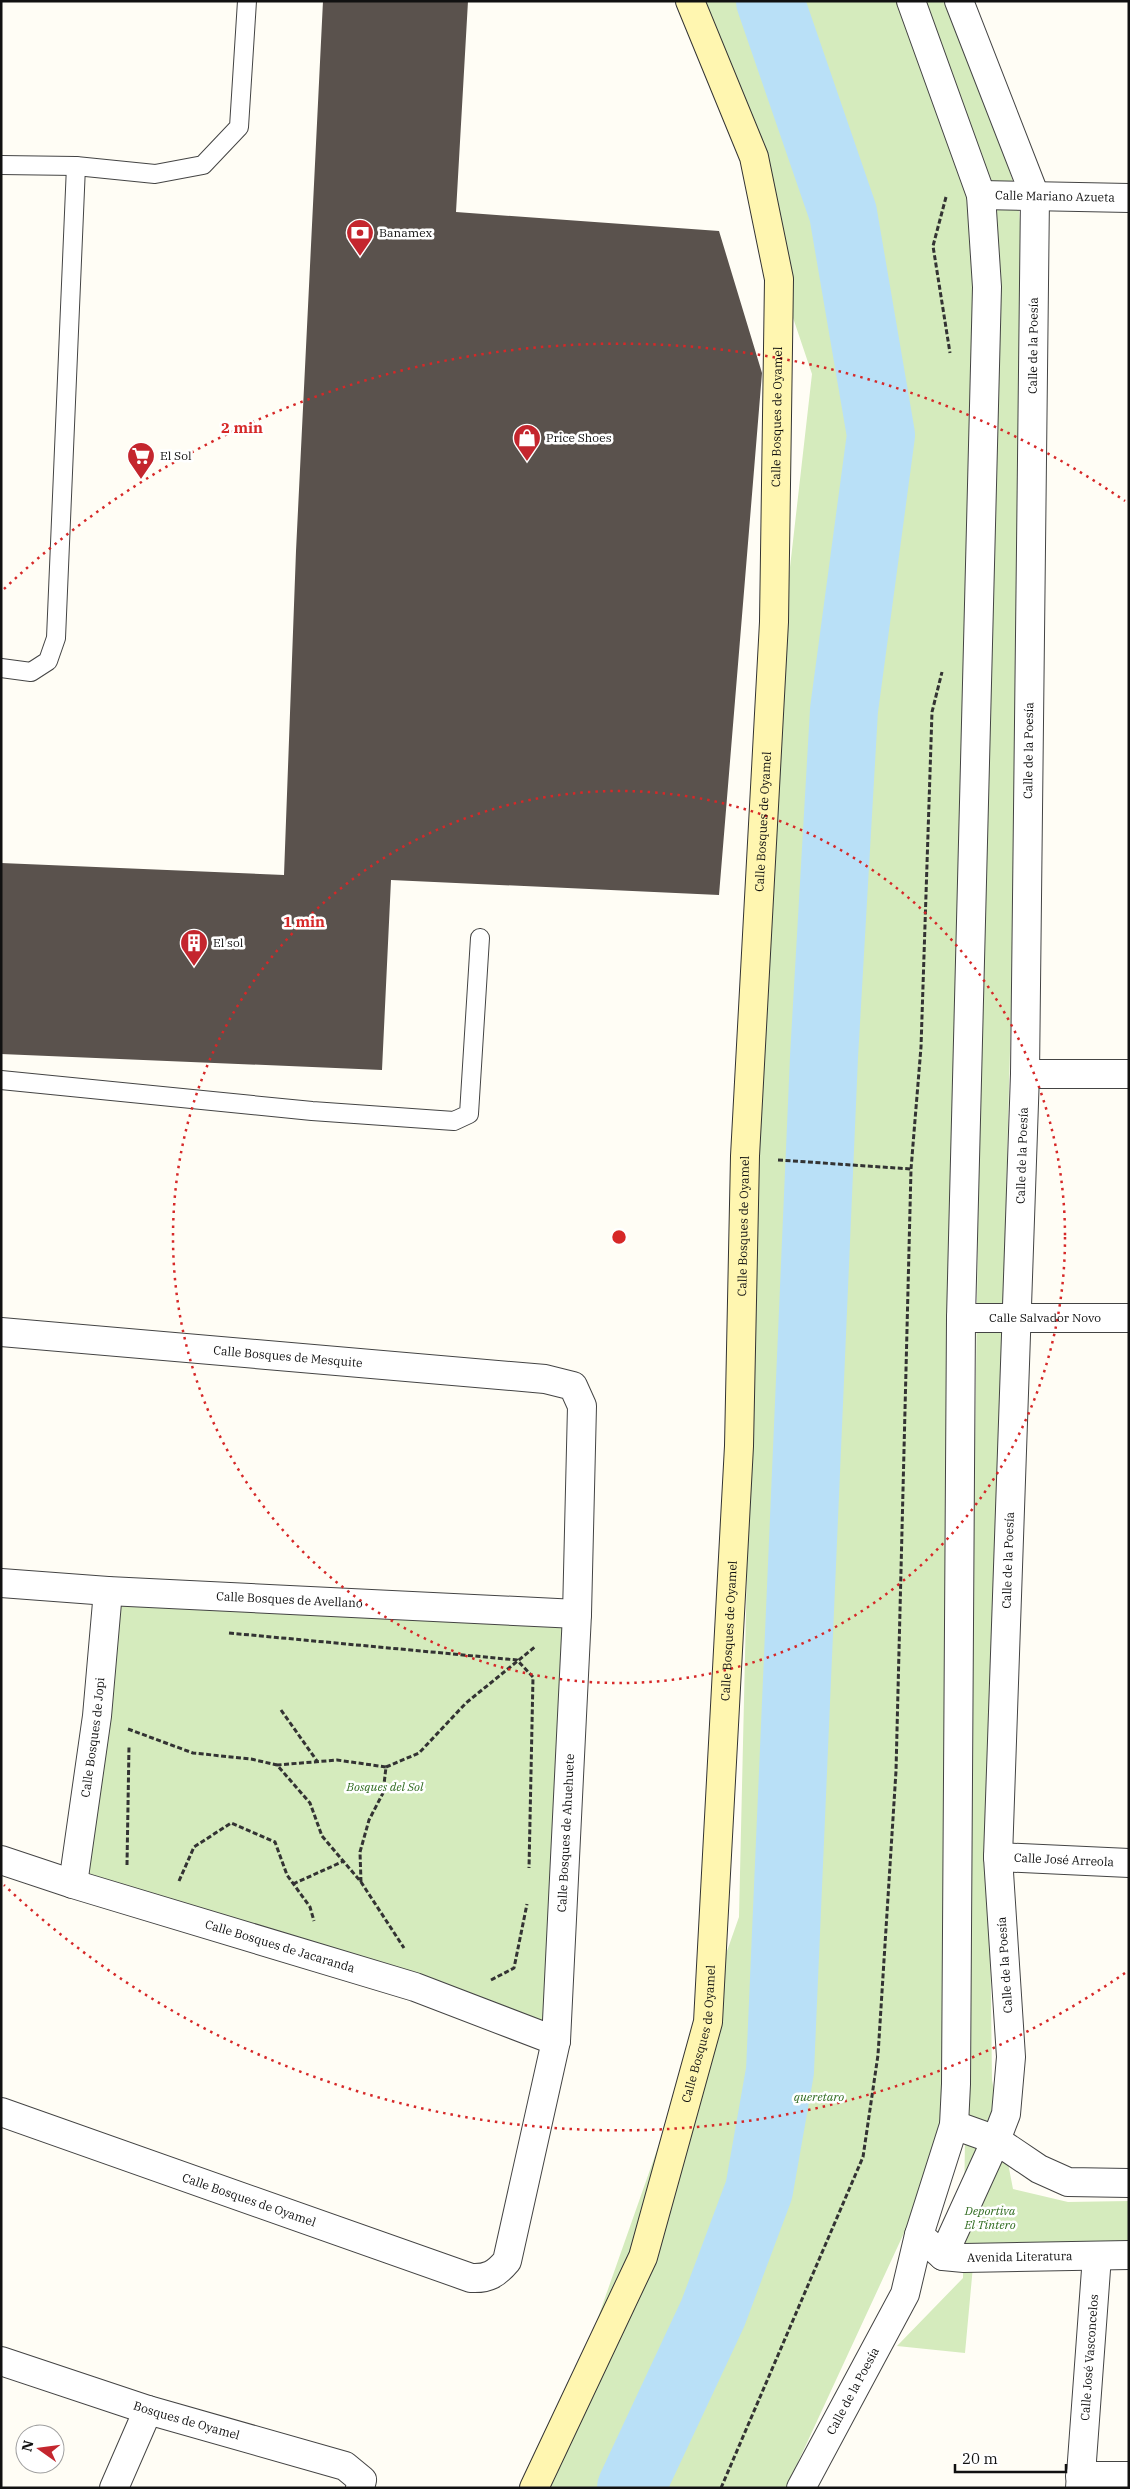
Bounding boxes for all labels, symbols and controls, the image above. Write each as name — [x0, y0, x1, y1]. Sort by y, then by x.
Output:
street label: Calle Mariano Azueta — [995, 187, 1116, 205]
bank icon: Banamex — [345, 218, 375, 257]
place label: Banamex — [379, 225, 433, 240]
street label: Calle de la Poesía — [1025, 297, 1041, 394]
street label: Calle Bosques de Oyamel — [768, 346, 785, 487]
text: 2 min — [221, 418, 263, 437]
shop icon: Price Shoes — [512, 423, 542, 462]
place label: Price Shoes — [546, 430, 612, 445]
supermarket icon: El Sol — [126, 441, 156, 480]
place label: El Sol — [160, 448, 192, 463]
street label: Calle de la Poesía — [1020, 702, 1036, 799]
street label: Calle Bosques de Oyamel — [751, 751, 774, 892]
text: 1 min — [283, 912, 325, 931]
building icon: El sol — [179, 928, 209, 967]
place label: El sol — [213, 935, 244, 950]
street label: Calle de la Poesía — [1013, 1106, 1031, 1204]
street label: Calle Bosques de Oyamel — [734, 1155, 752, 1297]
centre of rings — [610, 1228, 628, 1246]
street label: Calle Salvador Novo — [989, 1310, 1101, 1325]
street label: Calle Bosques de Mesquite — [213, 1342, 363, 1370]
street label: Calle de la Poesía — [999, 1511, 1017, 1609]
street label: Calle Bosques de Oyamel — [717, 1560, 740, 1701]
street label: Calle Bosques de Avellano — [216, 1588, 363, 1610]
street label: Calle Bosques de Jopi — [77, 1676, 107, 1798]
street label: Calle Bosques de Ahuehuete — [554, 1753, 577, 1913]
park label: Bosques del Sol — [346, 1779, 424, 1794]
street label: Calle José Arreola — [1014, 1850, 1115, 1869]
street label: Calle Bosques de Jacaranda — [203, 1916, 357, 1976]
street label: Calle de la Poesía — [994, 1916, 1015, 2014]
street label: Calle Bosques de Oyamel — [678, 1964, 718, 2104]
park label: queretaro — [794, 2089, 844, 2104]
street label: Calle Bosques de Oyamel — [180, 2170, 318, 2230]
park label: Deportiva El Tintero — [963, 2203, 1016, 2232]
street label: Avenida Literatura — [967, 2248, 1073, 2265]
street label: Calle José Vasconcelos — [1077, 2293, 1101, 2421]
street label: Calle de la Poesía — [823, 2344, 882, 2437]
street label: Bosques de Oyamel — [132, 2398, 242, 2443]
north arrow — [15, 2424, 65, 2474]
text: N — [17, 2438, 37, 2453]
scale bar — [955, 2442, 1066, 2474]
text: 20 m — [962, 2449, 998, 2468]

